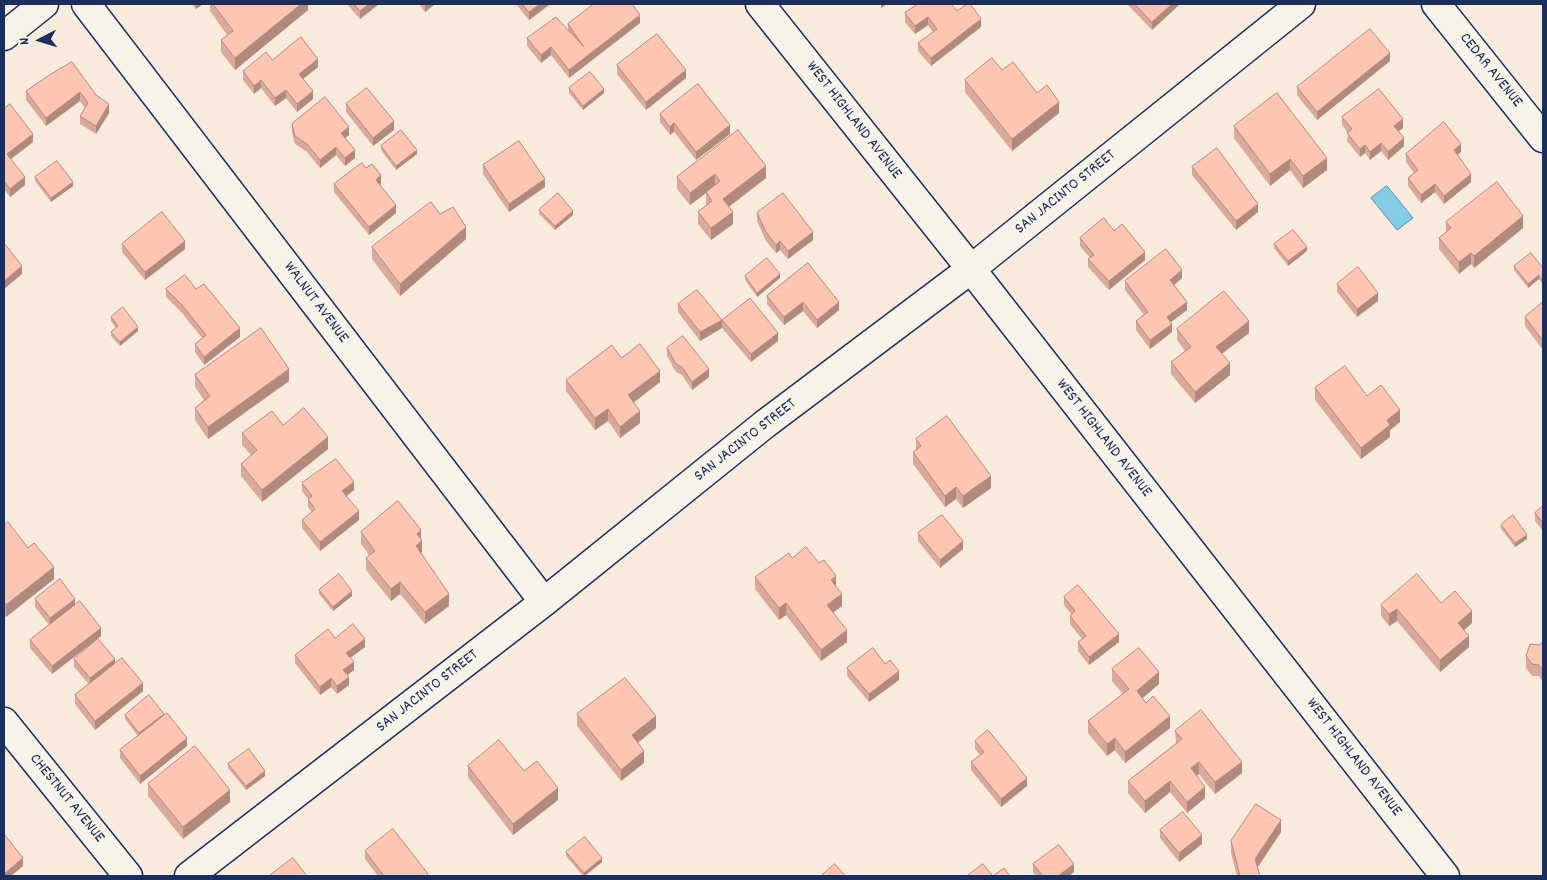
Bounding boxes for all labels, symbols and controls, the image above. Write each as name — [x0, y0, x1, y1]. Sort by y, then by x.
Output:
north arrow — [15, 15, 65, 65]
street label: CEDAR AVENUE — [1454, 30, 1526, 112]
text: N — [15, 37, 35, 46]
street label: WEST HIGHLAND AVENUE — [801, 58, 905, 184]
street label: SAN JACINTO STREET — [1012, 146, 1120, 240]
street label: WALNUT AVENUE — [278, 259, 352, 347]
street label: WEST HIGHLAND AVENUE — [1051, 376, 1155, 502]
street label: SAN JACINTO STREET — [691, 395, 801, 487]
street label: SAN JACINTO STREET — [373, 646, 483, 738]
street label: WEST HIGHLAND AVENUE — [1301, 695, 1405, 821]
street label: CHESTNUT AVENUE — [24, 751, 108, 847]

